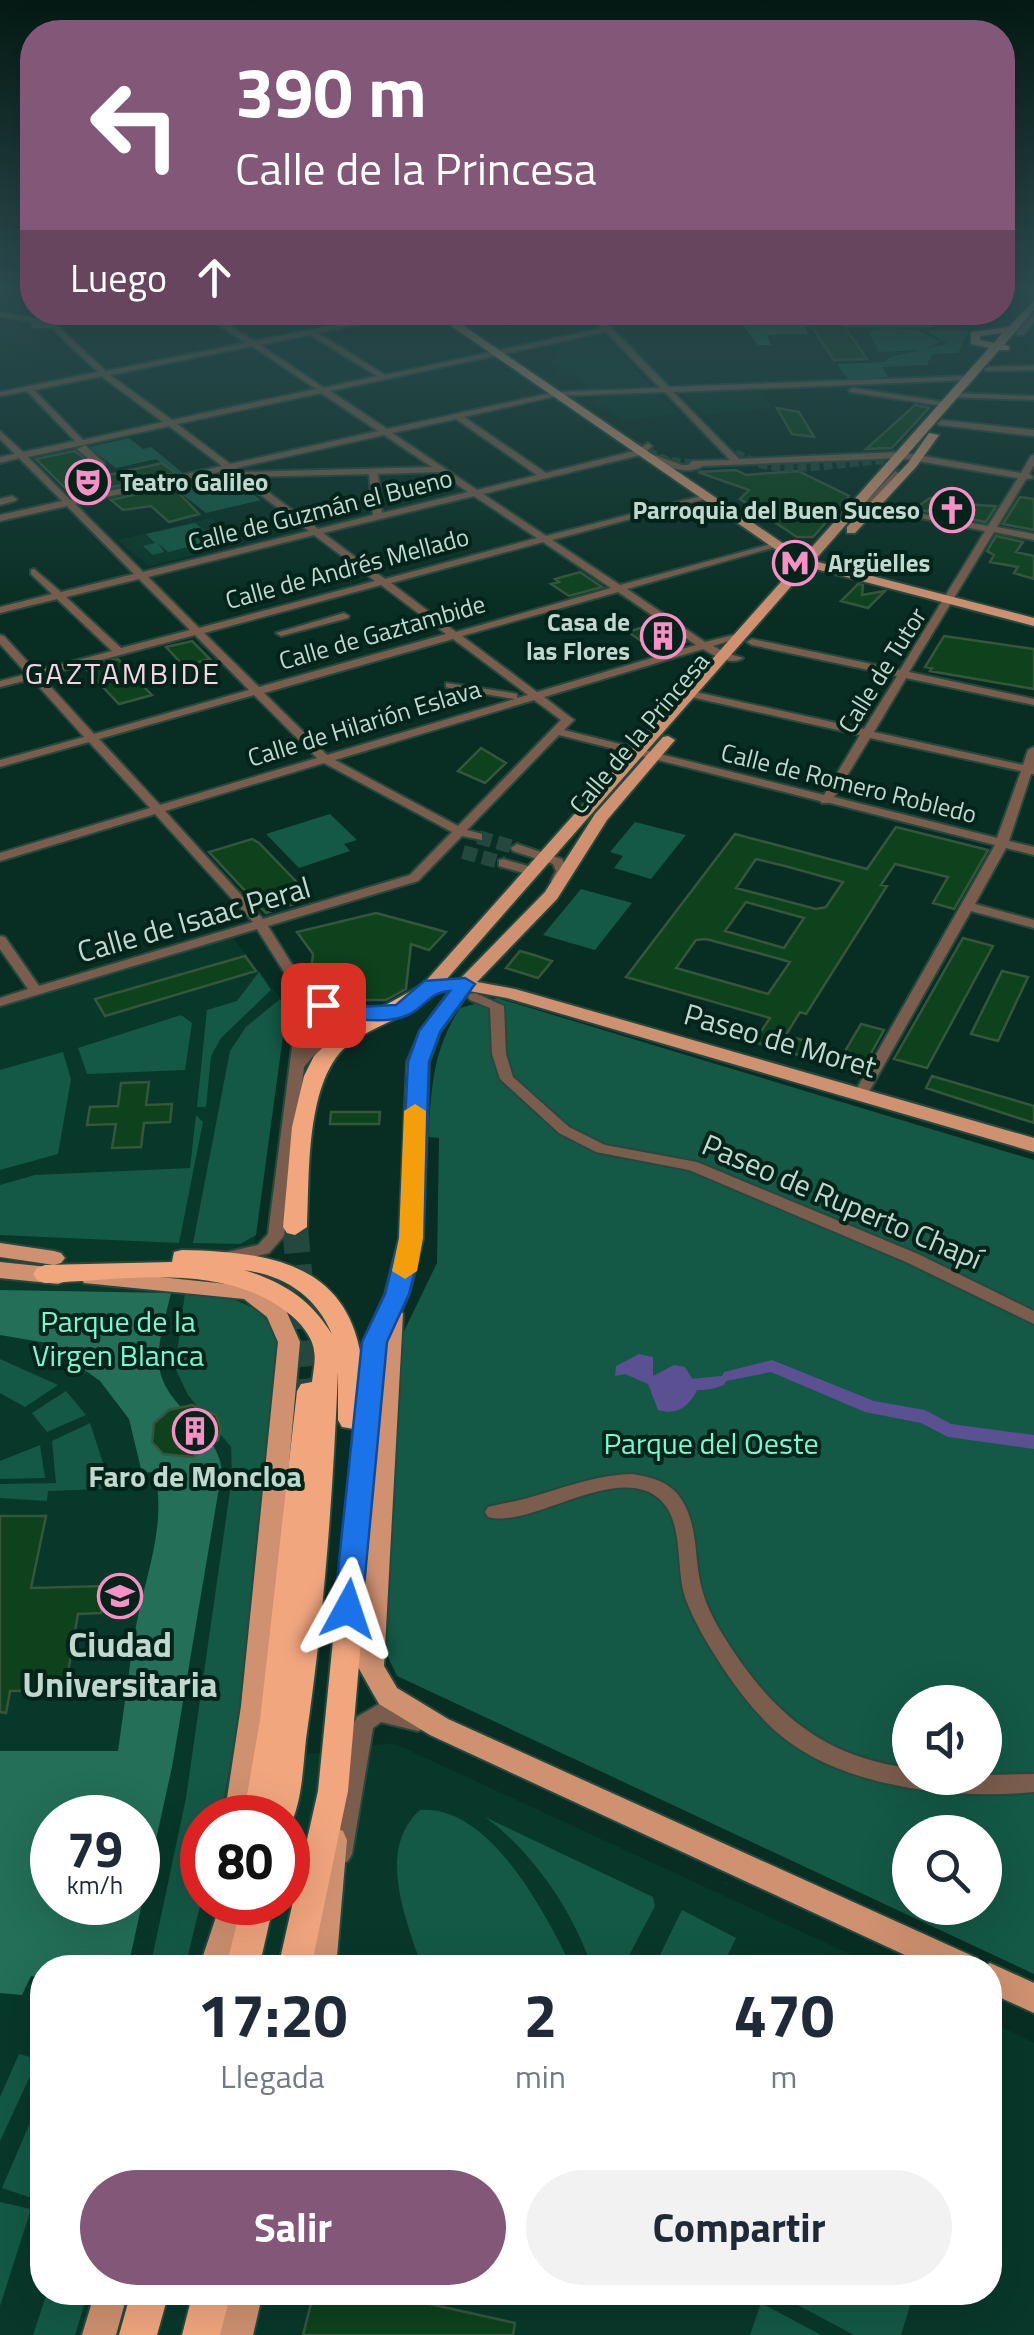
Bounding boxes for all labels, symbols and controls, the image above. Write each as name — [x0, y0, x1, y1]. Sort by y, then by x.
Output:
text: 390 m — [235, 38, 427, 144]
icon: left — [70, 60, 200, 190]
text: Calle de la Princesa — [235, 134, 597, 202]
text: Luego — [70, 249, 167, 307]
icon: ahead — [187, 250, 242, 305]
theatre icon: Teatro Galileo — [65, 459, 111, 505]
street label: Calle de Guzmán el Bueno — [184, 459, 456, 561]
place label: Teatro Galileo — [120, 463, 268, 501]
church icon: Parroquia del Buen Suceso — [929, 487, 975, 533]
place label: Parroquia del Buen Suceso — [632, 491, 920, 529]
street label: Calle de Andrés Mellado — [221, 517, 473, 619]
metro station icon: Argüelles — [772, 540, 818, 586]
place label: Argüelles — [828, 544, 930, 582]
street label: Calle de Gaztambide — [274, 584, 490, 680]
street label: Calle de Tutor — [828, 599, 936, 740]
place label: Casa de las Flores — [526, 603, 630, 670]
building icon: Casa de las Flores — [640, 613, 686, 659]
street label: Calle de la Princesa — [560, 643, 718, 822]
district label: GAZTAMBIDE — [25, 650, 221, 696]
street label: Calle de Hilarión Eslava — [243, 669, 486, 777]
street label: Calle de Romero Robledo — [717, 733, 981, 833]
street label: Calle de Isaac Peral — [72, 864, 316, 974]
pin — [281, 963, 366, 1048]
icon: arrive — [296, 978, 351, 1033]
street label: Paseo de Moret — [679, 991, 882, 1090]
street label: Paseo de Ruperto Chapí — [695, 1121, 992, 1282]
park label: Parque de la Virgen Blanca — [32, 1298, 204, 1378]
building icon: Faro de Moncloa — [172, 1408, 218, 1454]
park label: Parque del Oeste — [603, 1420, 819, 1466]
place label: Faro de Moncloa — [88, 1453, 302, 1499]
position arrow — [296, 1557, 400, 1661]
school or university icon: Ciudad Universitaria — [97, 1573, 143, 1619]
place label: Ciudad Universitaria — [22, 1617, 218, 1711]
map controls — [892, 1685, 1002, 1925]
button: sound — [892, 1685, 1002, 1795]
speed limit sign: 80 — [180, 1795, 310, 1925]
text: 79 — [67, 1810, 123, 1886]
button: search — [892, 1815, 1002, 1925]
text: km/h — [67, 1866, 123, 1904]
text: 17:20 — [198, 1969, 347, 2060]
text: 2 — [524, 1969, 557, 2060]
text: 470 — [734, 1969, 834, 2060]
text: Llegada — [220, 2052, 325, 2100]
text: min — [515, 2052, 566, 2100]
text: m — [771, 2052, 797, 2100]
button: Salir — [80, 2170, 506, 2285]
button: Compartir — [526, 2170, 952, 2285]

